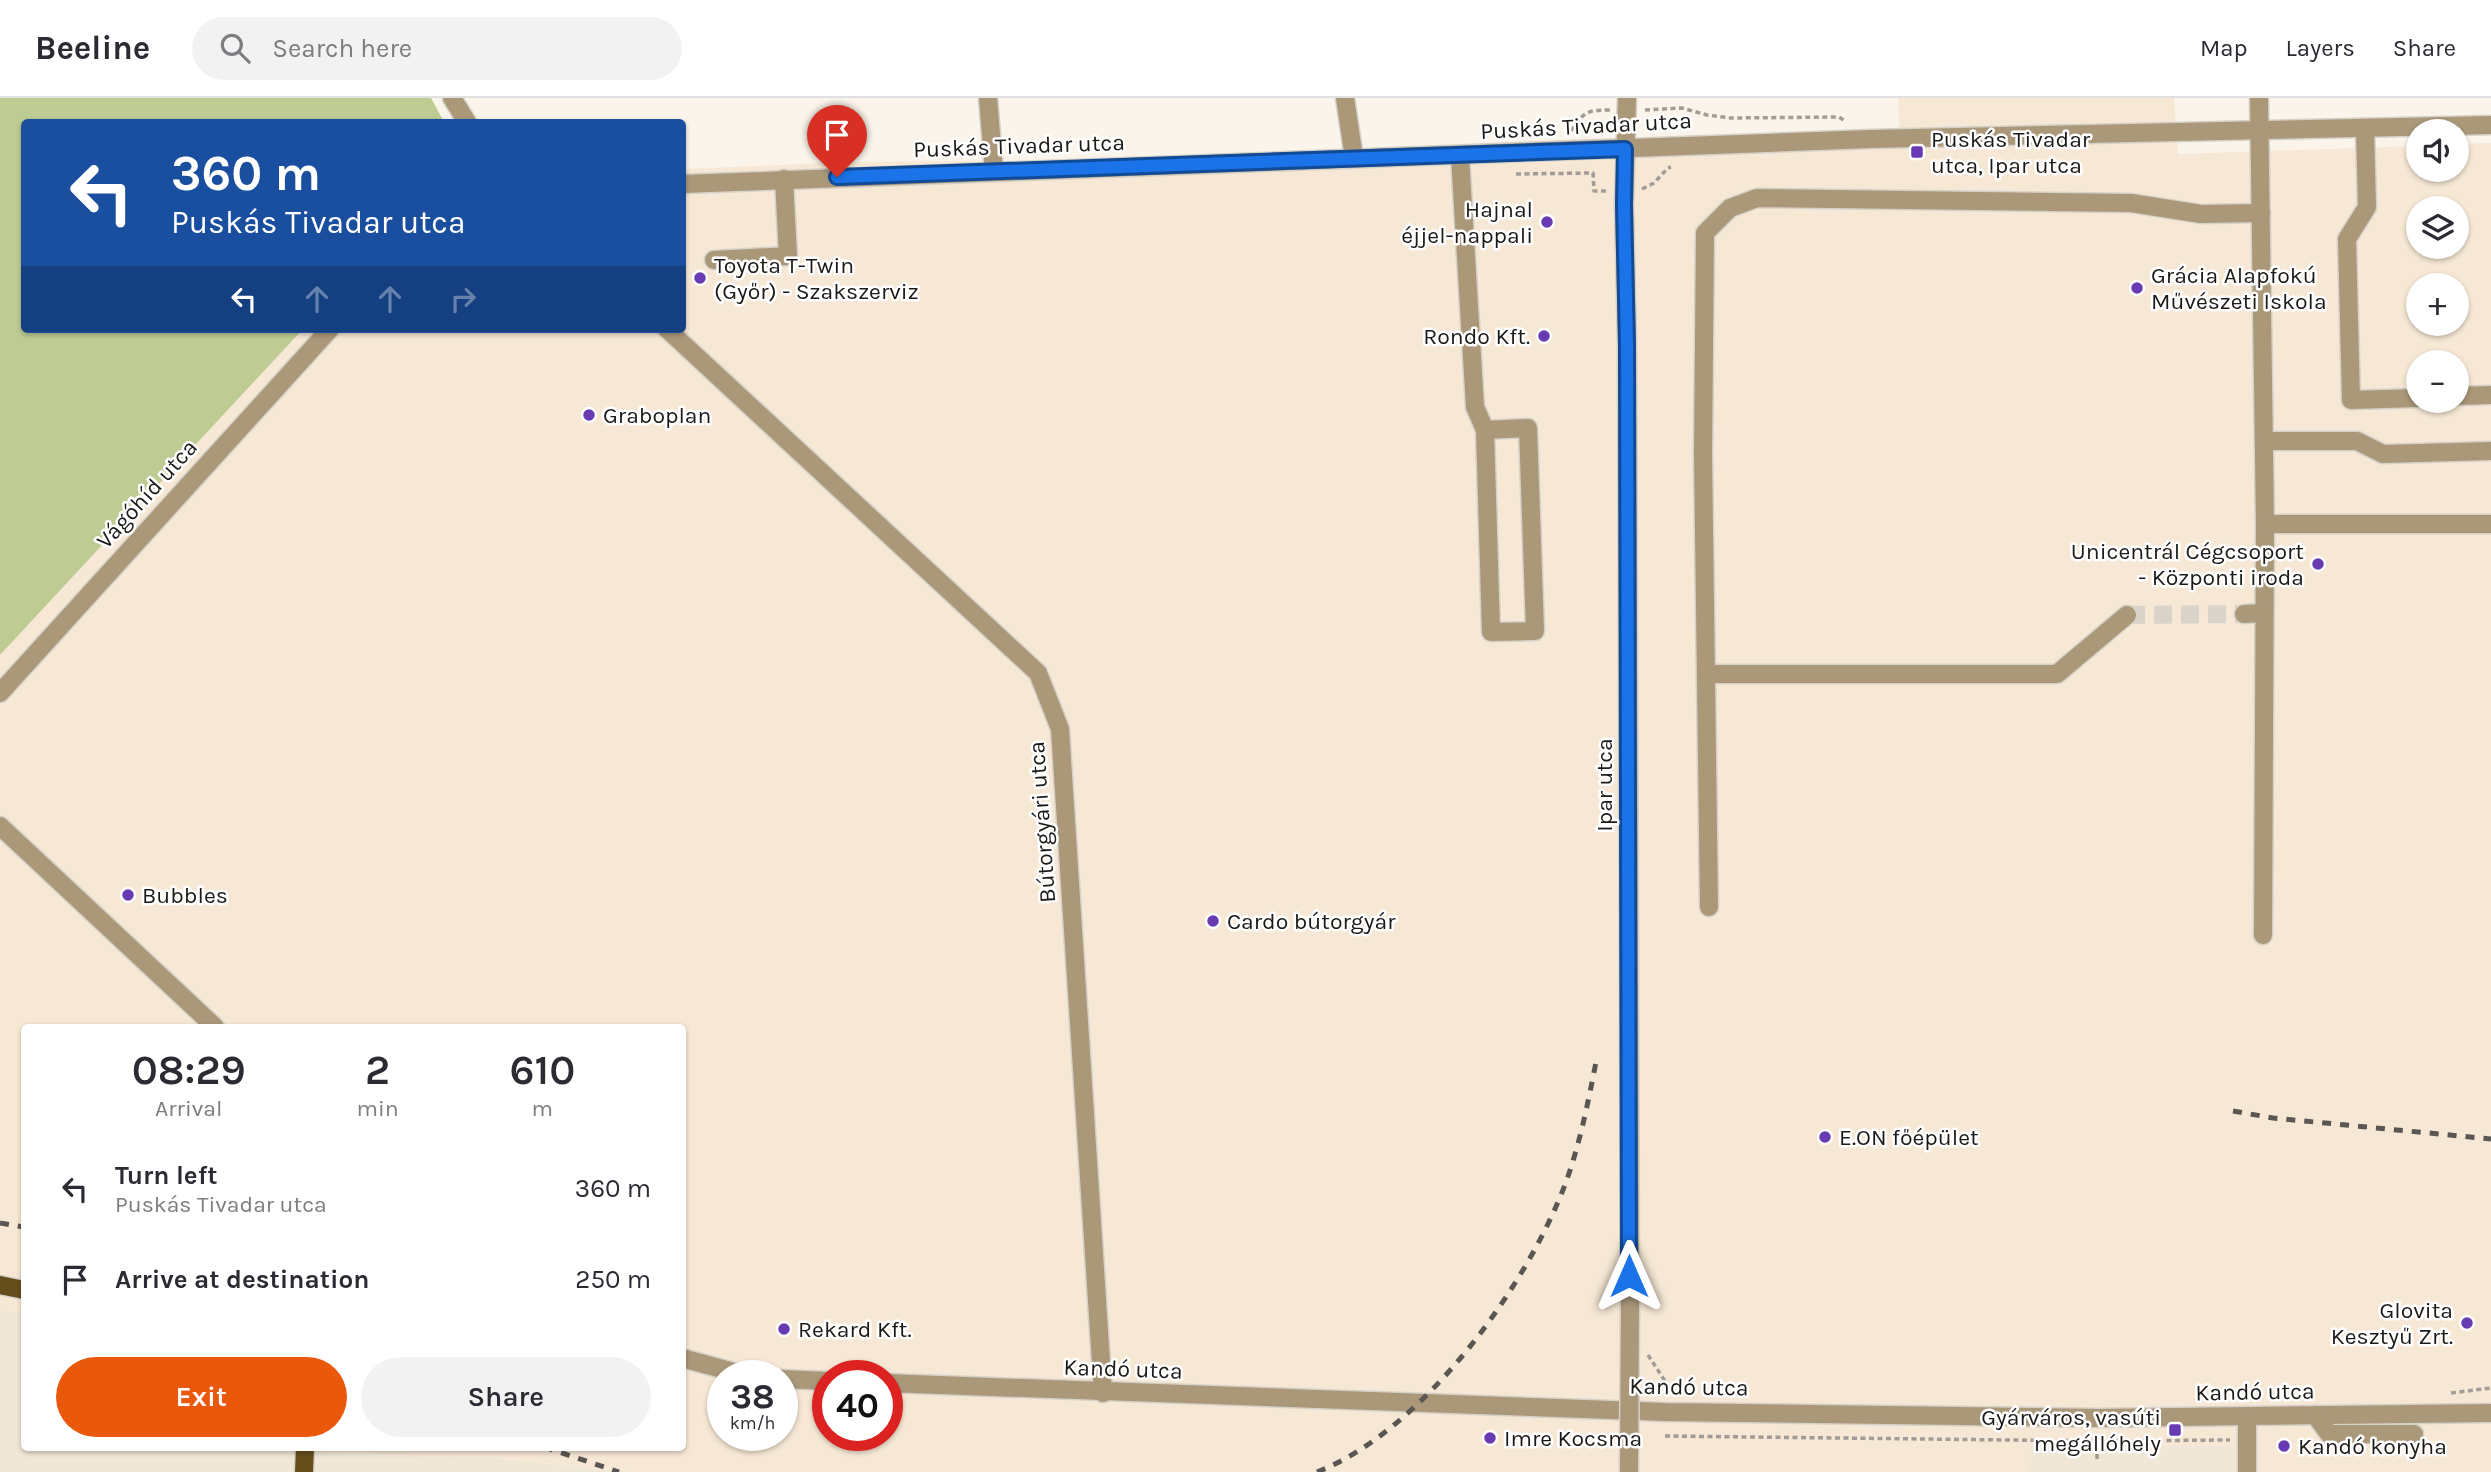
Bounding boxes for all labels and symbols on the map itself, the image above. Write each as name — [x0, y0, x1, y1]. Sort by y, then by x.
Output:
pin — [807, 105, 867, 177]
street label: Puskás Tivadar utca — [1480, 107, 1692, 145]
place label: Puskás Tivadar utca, Ipar utca — [1931, 126, 2091, 179]
street label: Puskás Tivadar utca — [913, 129, 1125, 163]
marker: Puskás Tivadar utca, Ipar utca — [1909, 144, 1925, 160]
place label: Hajnal éjjel-nappali — [1401, 196, 1533, 249]
marker: Hajnal éjjel-nappali — [1539, 214, 1555, 230]
place label: Toyota T-Twin (Győr) - Szakszerviz — [714, 252, 919, 305]
place label: Grácia Alapfokú Művészeti Iskola — [2151, 262, 2327, 315]
marker: Toyota T-Twin (Győr) - Szakszerviz — [692, 270, 708, 286]
marker: Grácia Alapfokú Művészeti Iskola — [2129, 280, 2145, 296]
place label: Rondo Kft. — [1423, 323, 1530, 350]
marker: Rondo Kft. — [1536, 328, 1552, 344]
place label: Graboplan — [603, 402, 711, 429]
marker: Graboplan — [581, 407, 597, 423]
street label: Vágóhíd utca — [91, 434, 203, 554]
place label: Unicentrál Cégcsoport - Központi iroda — [2071, 538, 2304, 591]
marker: Unicentrál Cégcsoport - Központi iroda — [2310, 556, 2326, 572]
street label: Ipar utca — [1591, 738, 1618, 832]
street label: Bútorgyári utca — [1023, 740, 1061, 904]
place label: Bubbles — [142, 882, 228, 909]
marker: Bubbles — [120, 887, 136, 903]
place label: Cardo bútorgyár — [1227, 908, 1396, 935]
marker: Cardo bútorgyár — [1205, 913, 1221, 929]
place label: E.ON főépület — [1839, 1124, 1979, 1151]
marker: E.ON főépület — [1817, 1129, 1833, 1145]
position arrow — [1592, 1239, 1666, 1313]
place label: Glovita Kesztyű Zrt. — [2331, 1297, 2453, 1350]
marker: Glovita Kesztyű Zrt. — [2459, 1315, 2475, 1331]
place label: Rekard Kft. — [798, 1316, 912, 1343]
marker: Rekard Kft. — [776, 1321, 792, 1337]
street label: Kandó utca — [1063, 1353, 1183, 1385]
speed limit sign: 40 — [812, 1360, 903, 1451]
street label: Kandó utca — [1629, 1372, 1749, 1402]
street label: Kandó utca — [2195, 1377, 2315, 1407]
place label: Gyárváros, vasúti megállóhely — [1981, 1404, 2161, 1457]
marker: Gyárváros, vasúti megállóhely — [2167, 1422, 2183, 1438]
place label: Imre Kocsma — [1504, 1425, 1642, 1452]
marker: Imre Kocsma — [1482, 1430, 1498, 1446]
place label: Kandó konyha — [2298, 1433, 2447, 1460]
marker: Kandó konyha — [2276, 1438, 2292, 1454]

